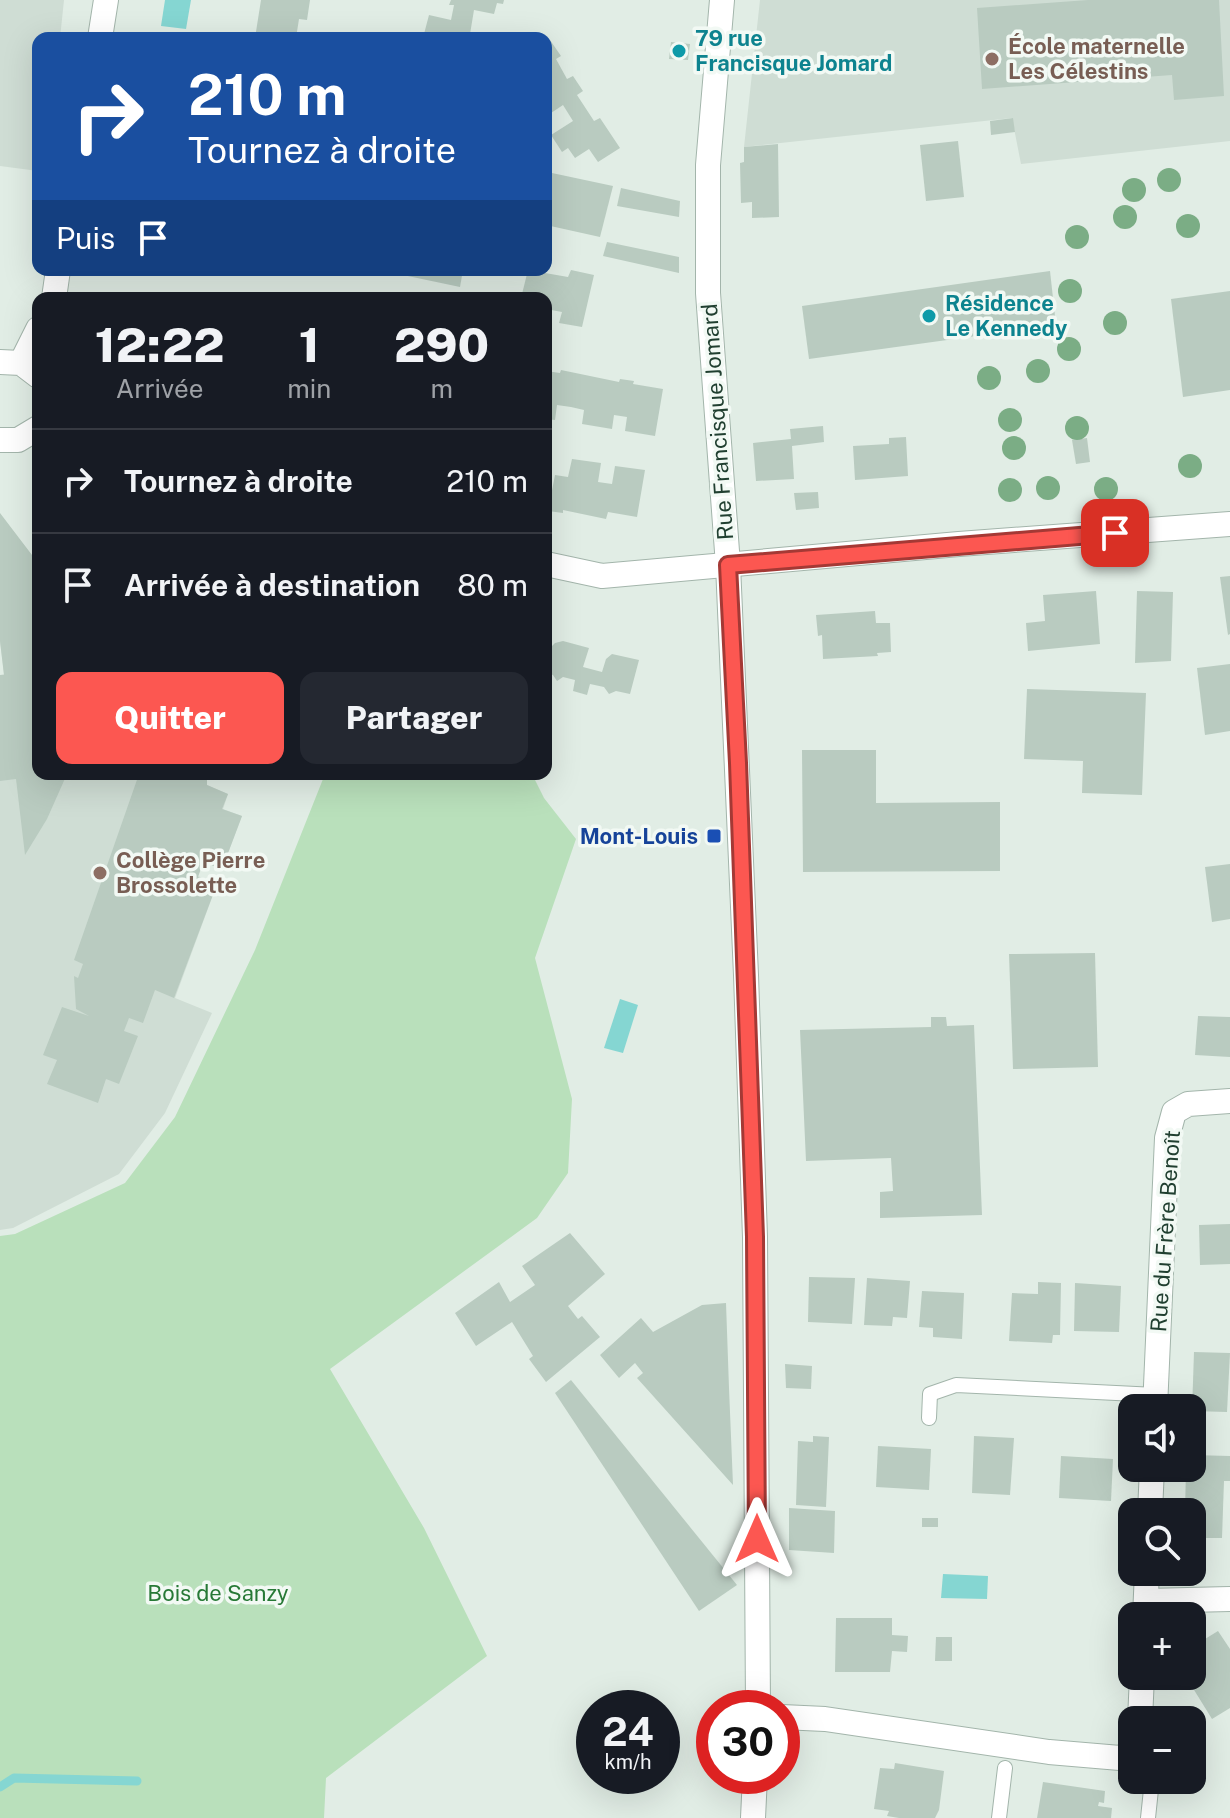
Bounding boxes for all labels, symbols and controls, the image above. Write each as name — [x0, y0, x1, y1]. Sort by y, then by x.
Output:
place label: 79 rue Francisque Jomard — [695, 25, 892, 76]
place label: École maternelle Les Célestins — [1008, 33, 1185, 84]
marker: 79 rue Francisque Jomard — [670, 42, 688, 60]
marker: École maternelle Les Célestins — [983, 50, 1001, 68]
text: 210 m — [188, 62, 346, 128]
icon: right — [56, 64, 160, 168]
text: Tournez à droite — [188, 129, 456, 171]
icon: arrive — [131, 216, 175, 260]
text: Puis — [56, 220, 115, 256]
place label: Résidence Le Kennedy — [945, 290, 1068, 341]
street label: Rue Francisque Jomard — [696, 303, 738, 541]
marker: Résidence Le Kennedy — [920, 307, 938, 325]
text: 12:22 — [95, 316, 225, 373]
text: 1 — [299, 316, 320, 373]
text: 290 — [394, 316, 489, 373]
text: Arrivée — [116, 373, 203, 404]
text: min — [287, 373, 331, 404]
text: m — [430, 373, 453, 404]
icon: right — [56, 459, 100, 503]
text: Tournez à droite — [124, 463, 353, 499]
text: 210 m — [446, 463, 528, 499]
pin — [1081, 499, 1149, 567]
icon: arrive — [1093, 511, 1137, 555]
icon: arrive — [56, 563, 100, 607]
text: Arrivée à destination — [124, 567, 420, 603]
text: 80 m — [457, 567, 528, 603]
button: Quitter — [56, 672, 284, 764]
button: Partager — [300, 672, 528, 764]
place label: Mont-Louis — [580, 823, 698, 849]
marker: Mont-Louis — [705, 827, 723, 845]
place label: Collège Pierre Brossolette — [116, 847, 265, 898]
marker: Collège Pierre Brossolette — [91, 864, 109, 882]
street label: Rue du Frère Benoît — [1145, 1129, 1185, 1333]
map controls — [1118, 1394, 1206, 1794]
button: sound — [1118, 1394, 1206, 1482]
position arrow — [715, 1497, 799, 1581]
button: search — [1118, 1498, 1206, 1586]
park label: Bois de Sanzy — [147, 1580, 289, 1606]
button: + — [1118, 1602, 1206, 1690]
speed limit sign: 30 — [696, 1690, 800, 1794]
button: − — [1118, 1706, 1206, 1794]
text: 24 — [602, 1708, 654, 1755]
text: km/h — [604, 1750, 652, 1774]

